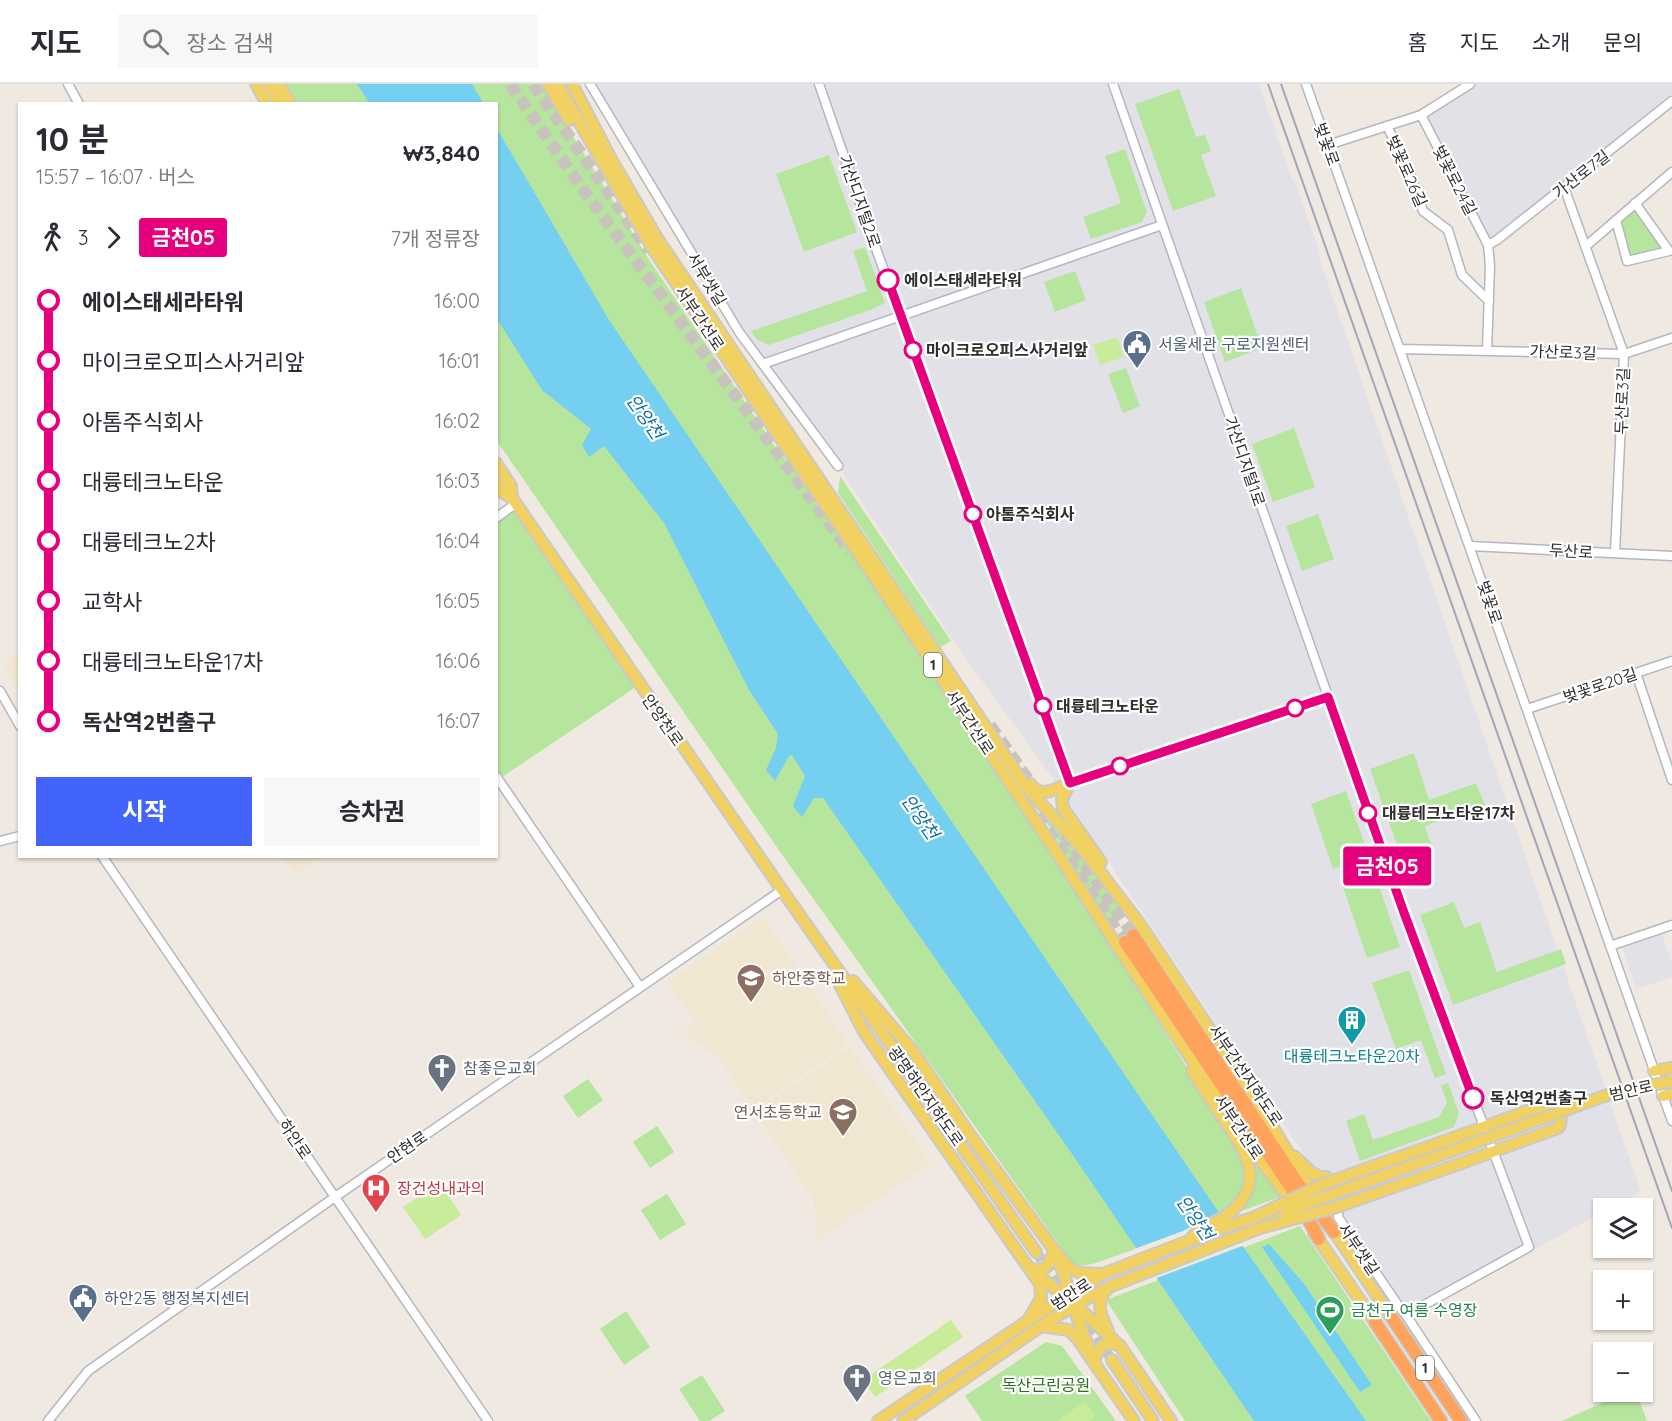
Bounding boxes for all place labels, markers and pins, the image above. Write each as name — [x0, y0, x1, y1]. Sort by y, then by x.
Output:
marker: 에이스태세라타워 — [877, 269, 899, 291]
place label: 에이스태세라타워 — [904, 270, 1022, 290]
public building icon: 서울세관 구로지원센터 — [1121, 328, 1153, 370]
place label: 서울세관 구로지원센터 — [1158, 334, 1310, 354]
place label: 마이크로오피스사거리앞 — [926, 340, 1088, 360]
marker: 마이크로오피스사거리앞 — [904, 341, 922, 359]
place label: 아톰주식회사 — [986, 504, 1075, 524]
marker: 아톰주식회사 — [964, 505, 982, 523]
place label: 대륭테크노타운 — [1056, 696, 1159, 716]
marker: 대륭테크노타운 — [1034, 697, 1052, 715]
unlabelled marker — [1286, 699, 1304, 717]
unlabelled marker — [1111, 757, 1129, 775]
place label: 대륭테크노타운17차 — [1382, 803, 1515, 823]
marker: 대륭테크노타운17차 — [1359, 804, 1377, 822]
school or university icon: 하안중학교 — [735, 962, 767, 1004]
place label: 하안중학교 — [772, 968, 846, 988]
building icon: 대륭테크노타운20차 — [1336, 1004, 1368, 1046]
place label: 대륭테크노타운20차 — [1284, 1046, 1420, 1066]
church icon: 참좋은교회 — [426, 1052, 458, 1094]
place label: 참좋은교회 — [463, 1058, 537, 1078]
marker: 독산역2번출구 — [1462, 1087, 1484, 1109]
place label: 독산역2번출구 — [1490, 1088, 1587, 1108]
school or university icon: 연서초등학교 — [827, 1096, 859, 1138]
place label: 연서초등학교 — [734, 1102, 822, 1122]
hospital icon: 장건성내과의 — [360, 1172, 392, 1214]
place label: 장건성내과의 — [397, 1178, 485, 1198]
public building icon: 하안2동 행정복지센터 — [67, 1282, 99, 1324]
place label: 하안2동 행정복지센터 — [104, 1288, 250, 1308]
sports icon: 금천구 여름 수영장 — [1314, 1294, 1346, 1336]
place label: 금천구 여름 수영장 — [1351, 1300, 1478, 1320]
church icon: 영은교회 — [841, 1362, 873, 1404]
place label: 영은교회 — [878, 1368, 937, 1388]

